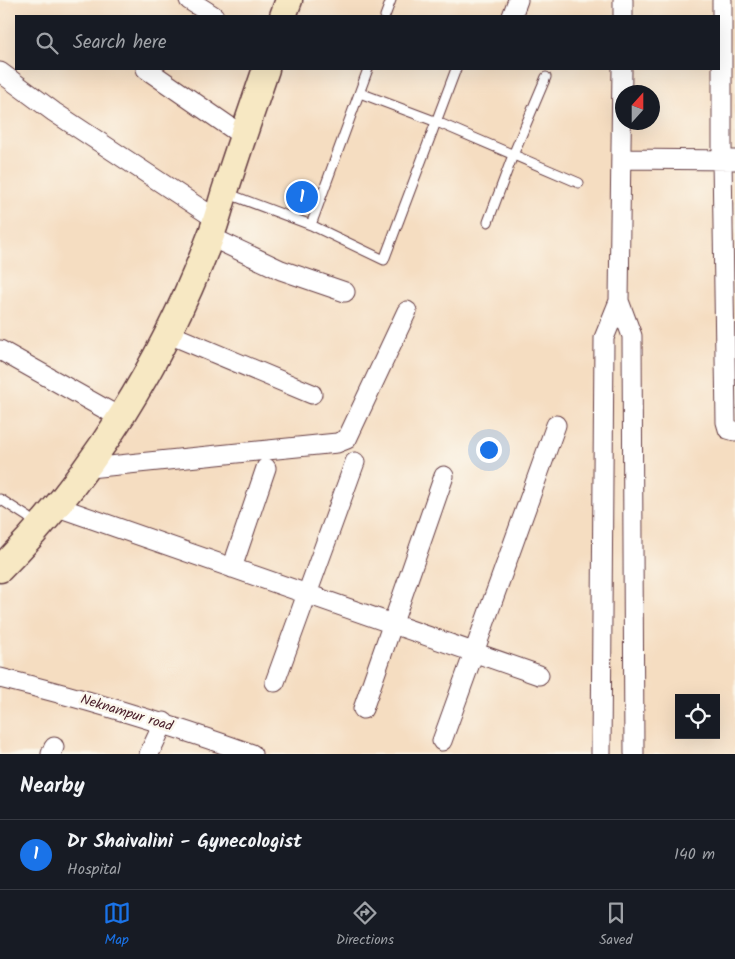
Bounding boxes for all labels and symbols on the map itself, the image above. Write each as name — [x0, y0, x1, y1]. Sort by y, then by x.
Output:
north arrow — [615, 85, 660, 130]
pin: 1 — [286, 178, 318, 216]
your location — [476, 437, 502, 463]
street label: Neknampur road — [78, 688, 177, 738]

